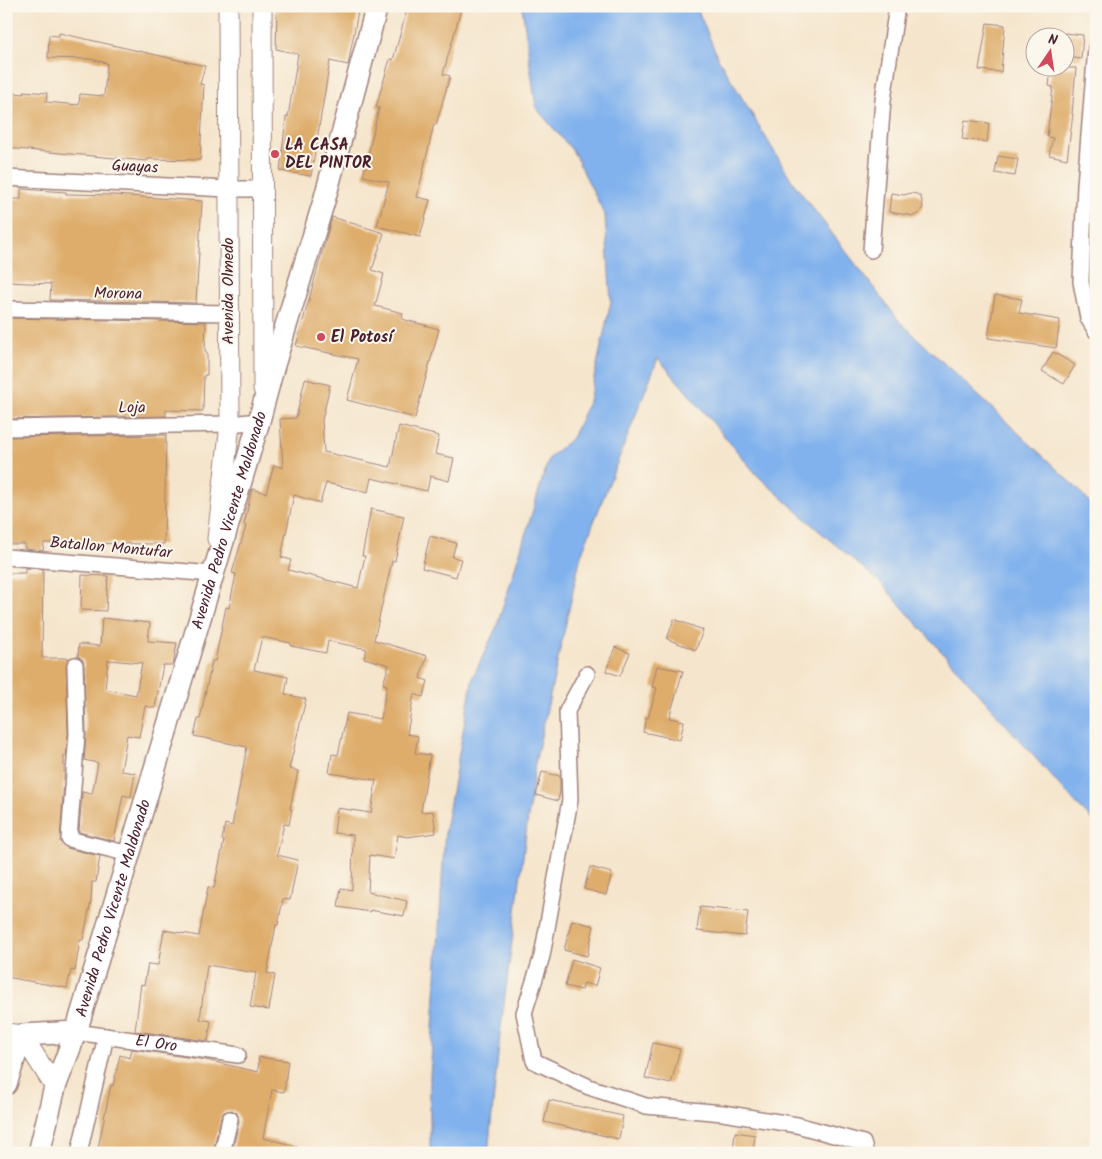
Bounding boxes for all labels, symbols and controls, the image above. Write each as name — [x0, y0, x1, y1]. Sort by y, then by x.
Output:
north arrow — [1024, 28, 1074, 78]
text: N — [1046, 29, 1060, 52]
place label: LA CASA DEL PINTOR — [285, 133, 372, 176]
marker: LA CASA DEL PINTOR — [269, 148, 281, 160]
street label: Guayas — [111, 153, 159, 181]
street label: Avenida Olmedo — [216, 238, 241, 344]
street label: Morona — [94, 281, 142, 307]
place label: El Potosí — [331, 325, 395, 350]
marker: El Potosí — [315, 331, 327, 343]
street label: Loja — [118, 395, 146, 421]
street label: Avenida Pedro Vicente Maldonado — [185, 408, 274, 632]
street label: Batallon Montufar — [49, 530, 175, 566]
street label: Avenida Pedro Vicente Maldonado — [69, 796, 158, 1020]
street label: El Oro — [134, 1028, 179, 1059]

